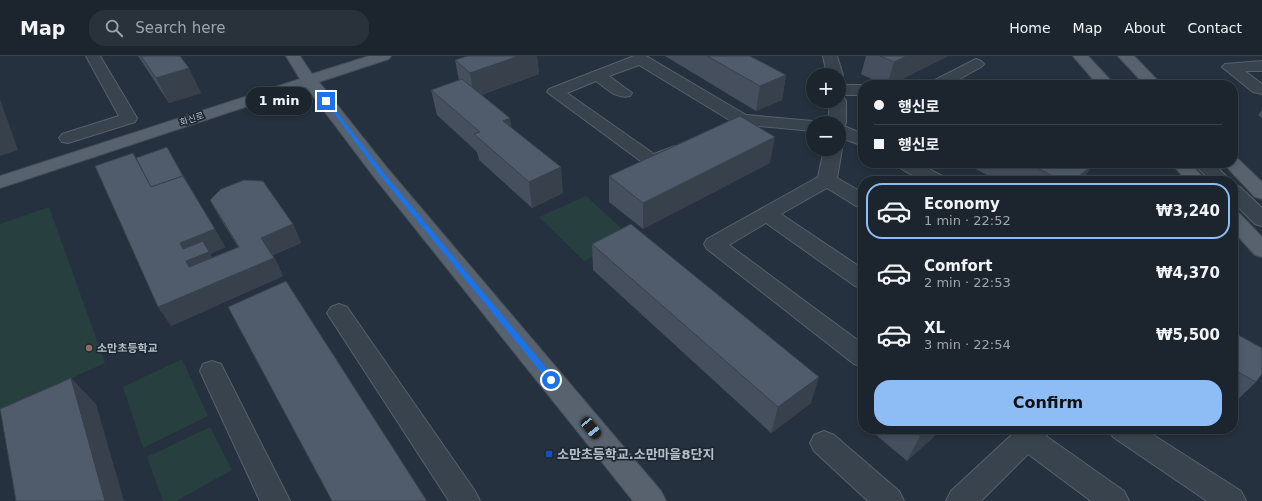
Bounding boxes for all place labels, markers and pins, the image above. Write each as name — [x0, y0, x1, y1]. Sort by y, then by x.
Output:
place label: 소만초등학교 — [97, 342, 158, 355]
marker: 소만초등학교 — [84, 343, 94, 353]
place label: 소만초등학교.소만마을8단지 — [557, 447, 715, 462]
marker: 소만초등학교.소만마을8단지 — [544, 449, 554, 459]

